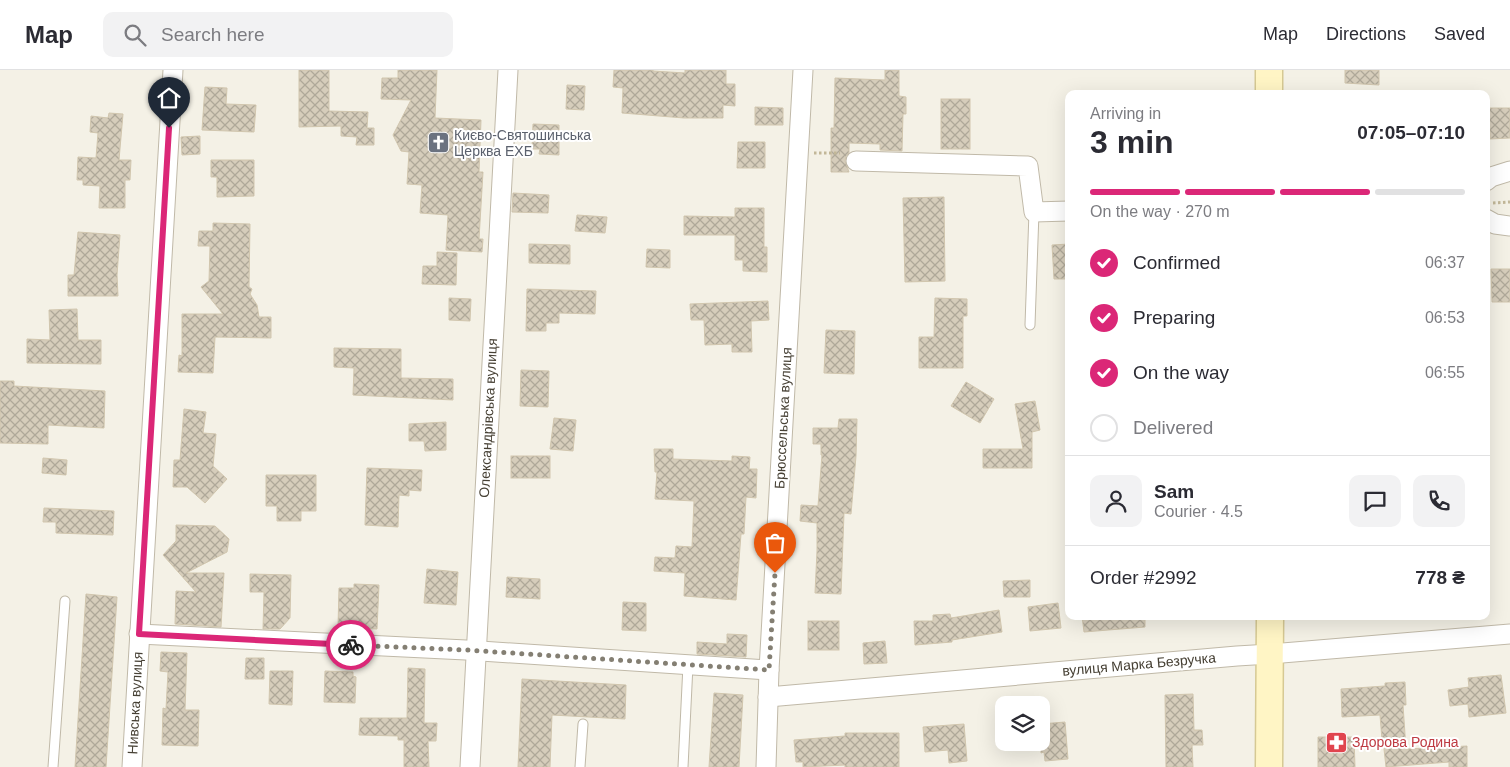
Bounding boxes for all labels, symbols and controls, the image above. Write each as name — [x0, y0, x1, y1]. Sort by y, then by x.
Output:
search box — [103, 12, 453, 57]
text: Map — [25, 21, 73, 48]
icon: search — [121, 21, 149, 49]
text: Search here — [161, 24, 265, 45]
text: Map — [1263, 24, 1298, 44]
text: Directions — [1326, 24, 1406, 44]
text: Saved — [1434, 24, 1485, 44]
pin — [148, 77, 190, 128]
icon: home — [155, 84, 183, 112]
text: Arriving in — [1090, 105, 1161, 122]
text: 07:05–07:10 — [1357, 122, 1465, 143]
text: 3 min — [1090, 124, 1174, 160]
place label: Києво-Святошинська Церква ЕХБ — [454, 127, 591, 159]
church icon: Києво-Святошинська Церква ЕХБ — [426, 131, 450, 155]
text: On the way · 270 m — [1090, 203, 1230, 220]
icon: check — [1090, 249, 1118, 277]
text: Confirmed — [1133, 252, 1221, 273]
text: 06:37 — [1425, 254, 1465, 271]
icon: check — [1090, 304, 1118, 332]
text: Preparing — [1133, 307, 1215, 328]
text: 06:53 — [1425, 309, 1465, 326]
street label: Олександрівська вулиця — [476, 338, 500, 498]
street label: Брюссельська вулиця — [771, 347, 795, 489]
icon: check — [1090, 359, 1118, 387]
text: On the way — [1133, 362, 1229, 383]
text: 06:55 — [1425, 364, 1465, 381]
text: Delivered — [1133, 417, 1213, 438]
button: person — [1090, 475, 1142, 527]
button: chat — [1349, 475, 1401, 527]
button: phone — [1413, 475, 1465, 527]
text: Sam — [1154, 481, 1194, 502]
text: Courier · 4.5 — [1154, 503, 1243, 520]
pin — [754, 522, 796, 573]
icon: bag — [761, 529, 789, 557]
text: Order #2992 — [1090, 567, 1197, 588]
text: 778 ₴ — [1415, 567, 1465, 588]
courier — [326, 620, 376, 670]
icon: bike — [337, 631, 365, 659]
street label: вулиця Марка Безручка — [1062, 649, 1217, 679]
street label: Нивська вулиця — [124, 651, 146, 755]
map controls — [995, 696, 1050, 751]
button: layers — [995, 696, 1050, 751]
pharmacy icon: Здорова Родина — [1324, 730, 1348, 754]
place label: Здорова Родина — [1352, 734, 1459, 750]

